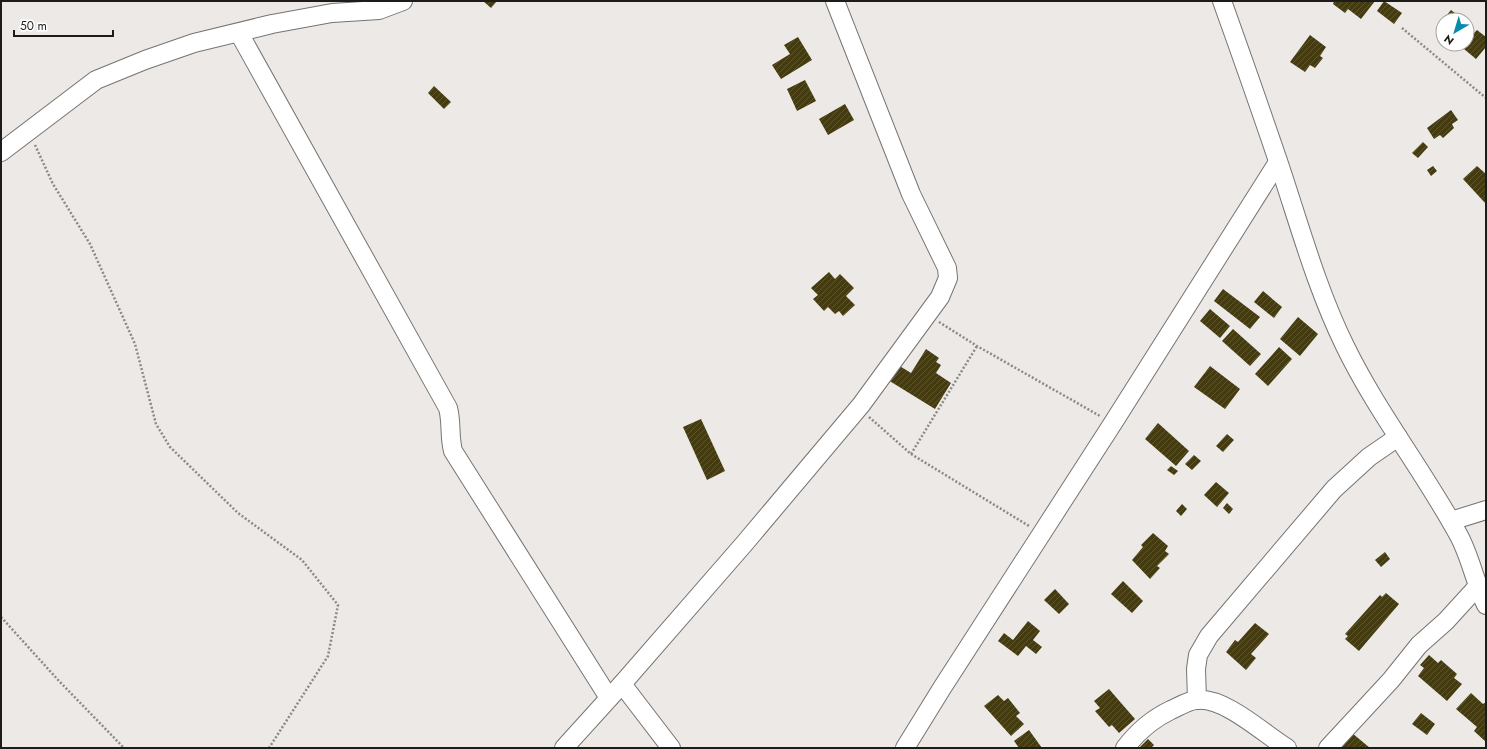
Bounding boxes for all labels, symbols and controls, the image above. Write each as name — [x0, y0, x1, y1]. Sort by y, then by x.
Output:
scale bar — [14, 12, 113, 38]
north arrow — [1435, 12, 1475, 52]
text: 50 m — [20, 17, 47, 35]
text: N — [1440, 31, 1457, 49]

